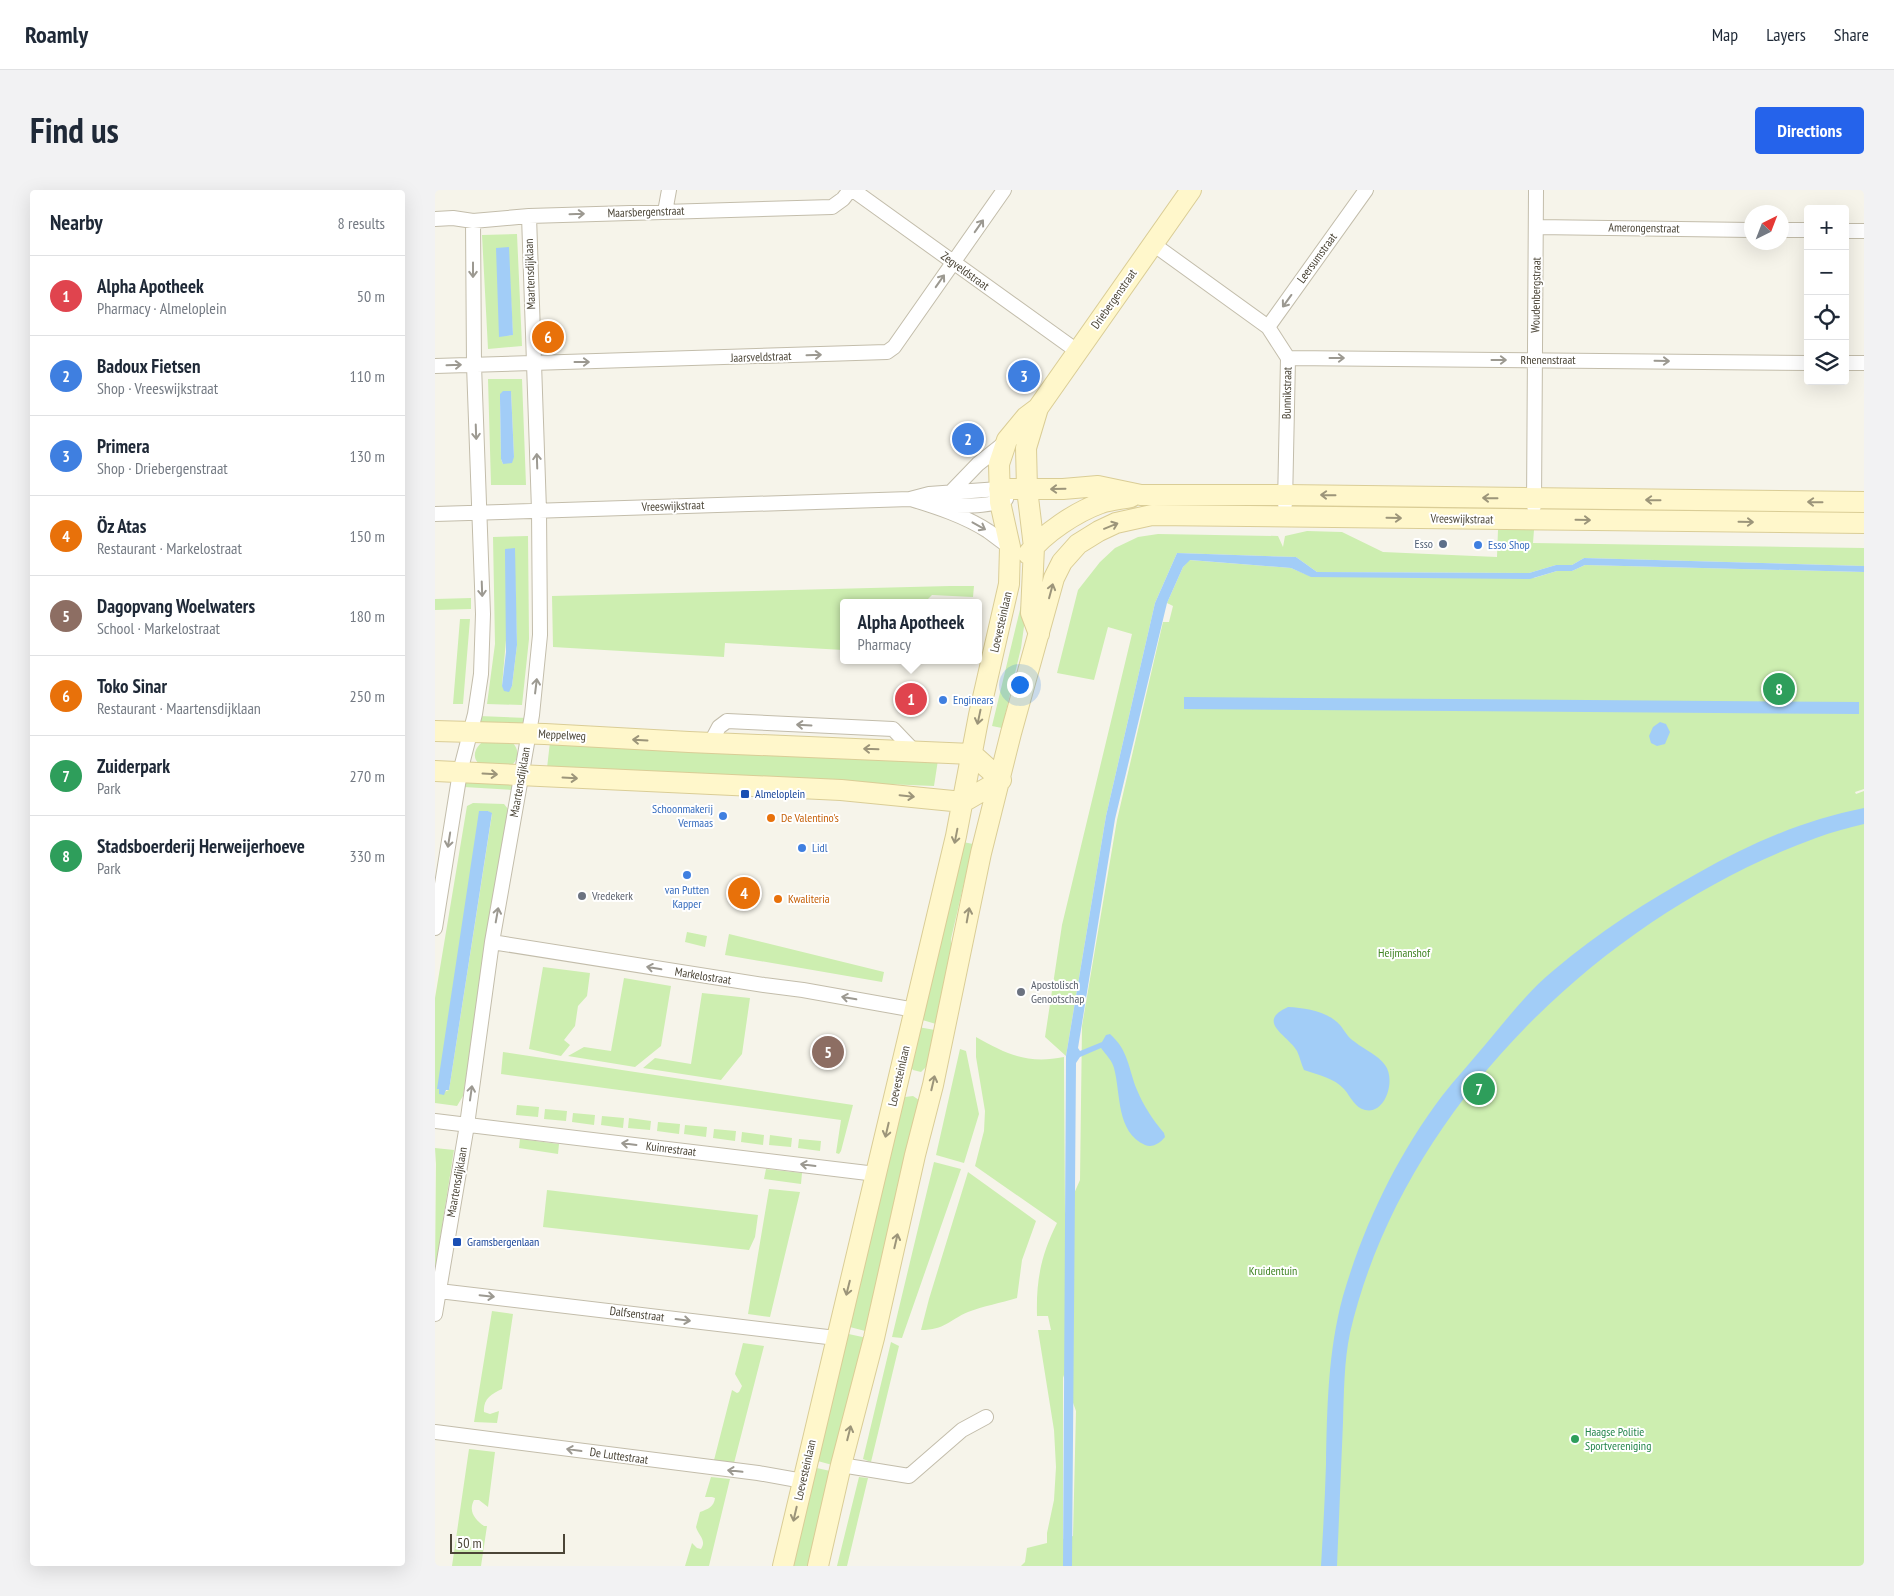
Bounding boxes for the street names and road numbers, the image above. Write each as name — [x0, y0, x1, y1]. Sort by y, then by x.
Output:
street label: Maarsbergenstraat — [607, 203, 685, 220]
street label: Amerongenstraat — [1608, 219, 1680, 236]
street label: Leersumstraat — [1293, 229, 1340, 286]
street label: Maartensdijklaan — [521, 238, 538, 310]
street label: Zegveldstraat — [938, 248, 993, 294]
street label: Woudenbergstraat — [1527, 256, 1544, 333]
street label: Driebergenstraat — [1087, 265, 1140, 332]
street label: Jaarsveldstraat — [729, 348, 792, 365]
street label: Rhenenstraat — [1520, 352, 1576, 367]
street label: Bunnikstraat — [1279, 366, 1294, 419]
street label: Vreeswijkstraat — [640, 497, 705, 514]
street label: Vreeswijkstraat — [1430, 510, 1494, 527]
street label: Loevesteinlaan — [986, 590, 1015, 654]
street label: Meppelweg — [538, 726, 586, 743]
street label: Maartensdijklaan — [506, 746, 533, 818]
street label: Markelostraat — [674, 964, 733, 987]
street label: Loevesteinlaan — [884, 1044, 913, 1108]
street label: Kuinrestraat — [645, 1138, 698, 1159]
street label: Maartensdijklaan — [443, 1146, 470, 1218]
street label: Dalfsenstraat — [609, 1303, 666, 1324]
street label: Loevesteinlaan — [790, 1438, 819, 1502]
street label: De Luttestraat — [589, 1444, 650, 1467]

